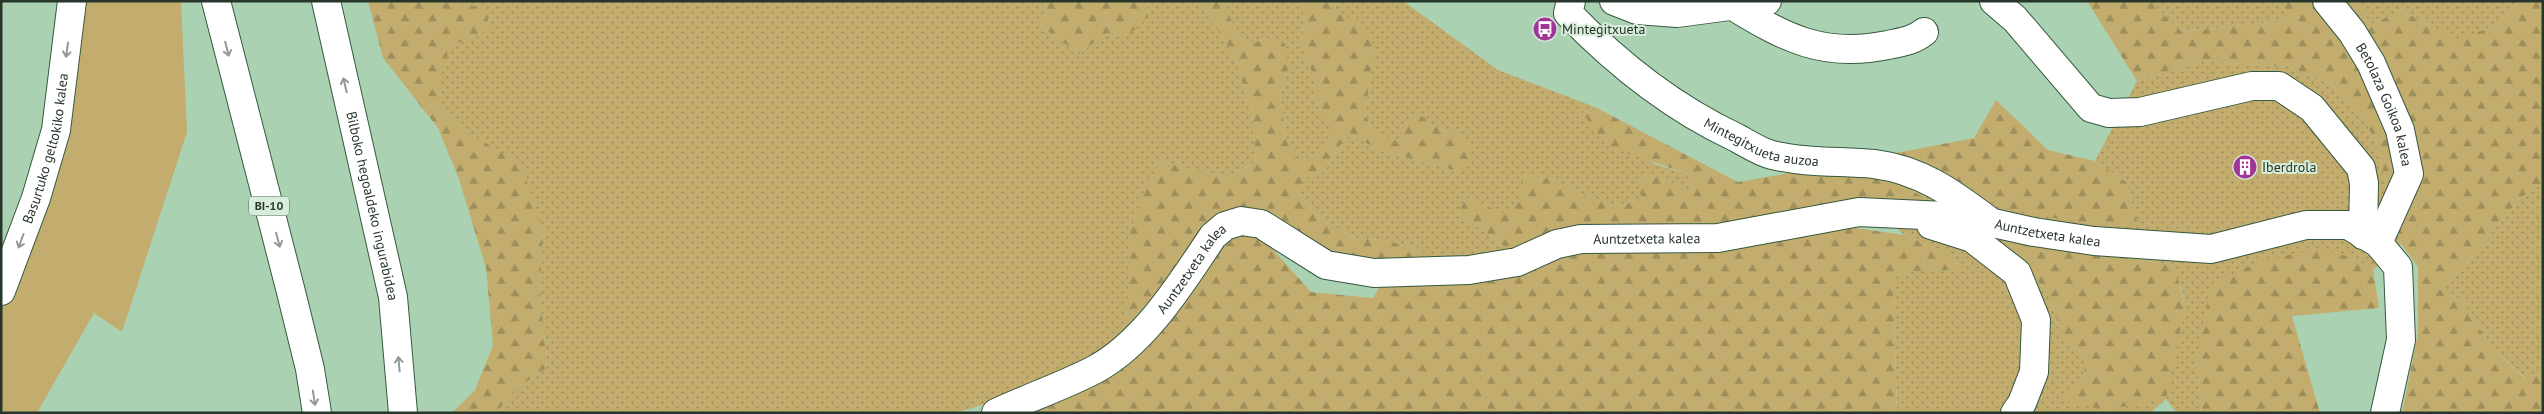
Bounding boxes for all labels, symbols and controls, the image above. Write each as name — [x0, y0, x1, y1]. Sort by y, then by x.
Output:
bus stop icon: Mintegitxueta — [1532, 16, 1558, 42]
place label: Mintegitxueta — [1562, 20, 1645, 38]
street label: Betolaza Goikoa kalea — [2352, 39, 2416, 168]
one-way arrow — [223, 40, 233, 56]
one-way arrow — [62, 41, 72, 57]
street label: Basurtuko geltokiko kalea — [18, 72, 72, 226]
one-way arrow — [340, 77, 349, 93]
street label: Bilboko hegoaldeko ingurabidea — [342, 110, 402, 302]
street label: Mintegitxueta auzoa — [1701, 114, 1820, 170]
building icon: Iberdrola — [2232, 154, 2258, 180]
place label: Iberdrola — [2262, 158, 2316, 176]
road number: BI-10 — [249, 197, 289, 216]
street label: Auntzetxeta kalea — [1993, 215, 2101, 250]
street label: Auntzetxeta kalea — [1153, 220, 1230, 317]
street label: Auntzetxeta kalea — [1593, 229, 1700, 248]
one-way arrow — [273, 231, 283, 247]
one-way arrow — [15, 233, 25, 249]
one-way arrow — [394, 356, 403, 372]
one-way arrow — [310, 389, 320, 405]

